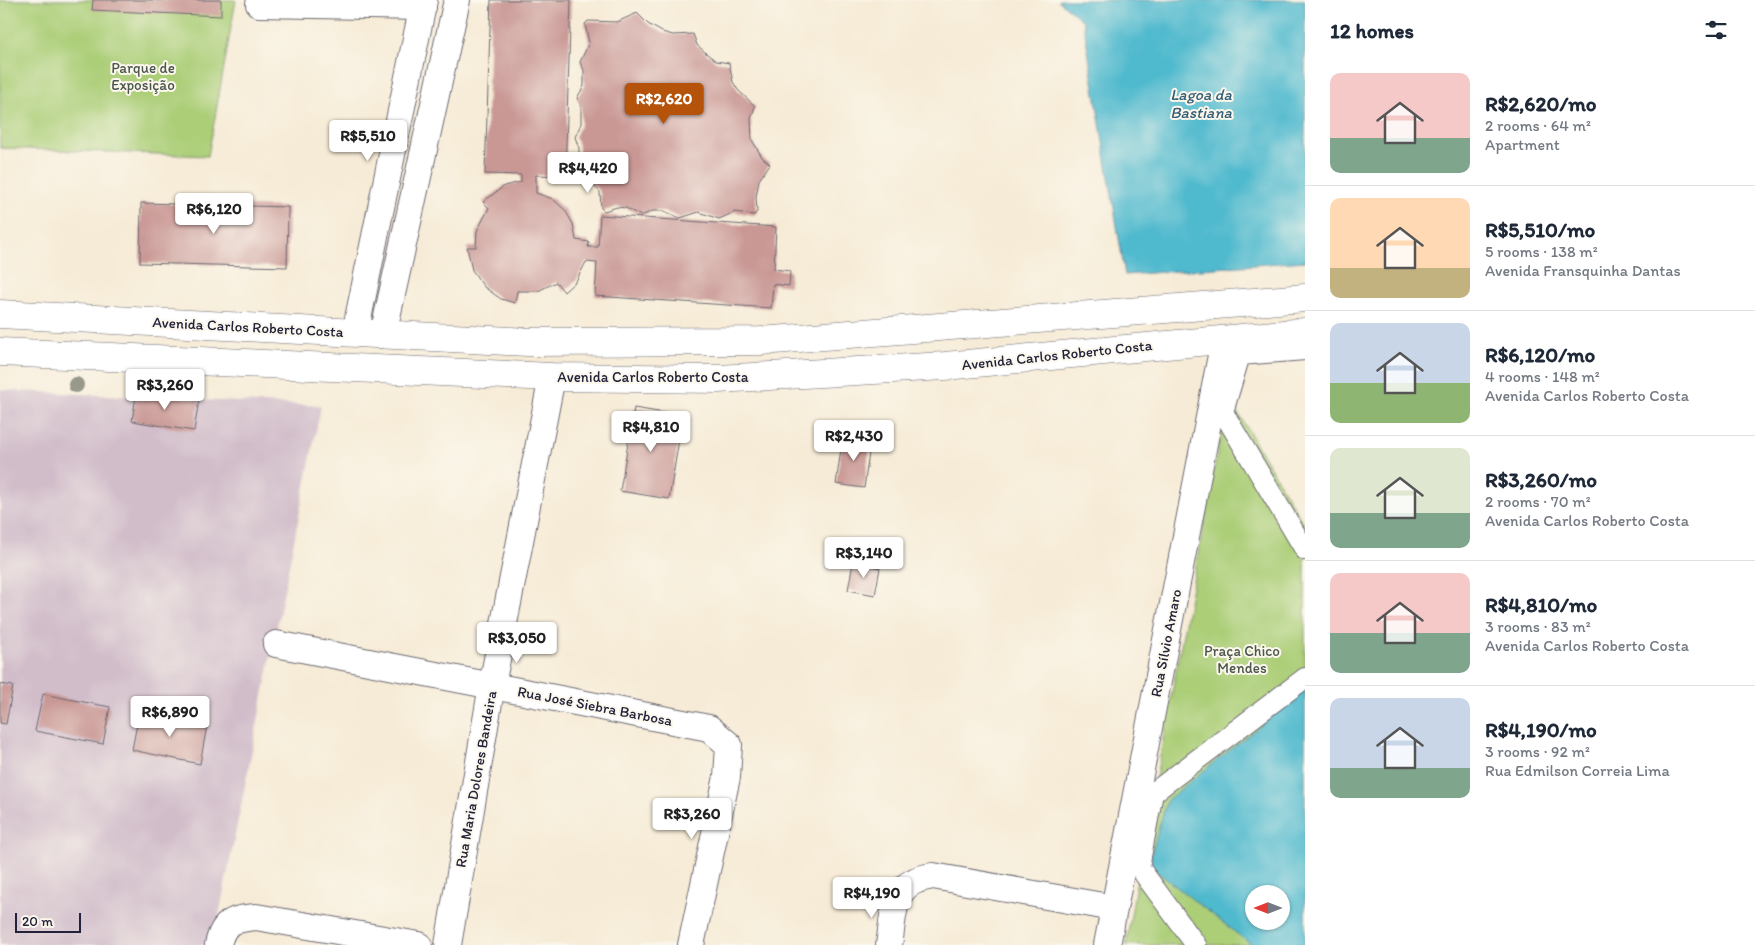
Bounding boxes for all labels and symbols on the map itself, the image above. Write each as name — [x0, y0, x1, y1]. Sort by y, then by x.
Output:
park label: Parque de Exposição — [111, 59, 175, 94]
pin: R$2,620 — [618, 82, 710, 125]
water label: Lagoa da Bastiana — [1170, 85, 1232, 122]
pin: R$5,510 — [322, 120, 414, 162]
pin: R$4,420 — [542, 152, 634, 194]
pin: R$6,120 — [168, 192, 260, 235]
street label: Avenida Carlos Roberto Costa — [152, 313, 344, 341]
street label: Avenida Carlos Roberto Costa — [961, 336, 1153, 374]
pin: R$3,260 — [119, 368, 211, 411]
street label: Avenida Carlos Roberto Costa — [557, 368, 749, 386]
pin: R$4,810 — [605, 410, 697, 453]
pin: R$2,430 — [808, 420, 900, 462]
pin: R$3,140 — [818, 536, 910, 579]
street label: Rua Sílvio Amaro — [1147, 587, 1185, 699]
pin: R$3,050 — [471, 622, 563, 664]
park label: Praça Chico Mendes — [1204, 642, 1280, 677]
street label: Rua José Siebra Barbosa — [516, 682, 674, 730]
street label: Rua Maria Dolores Bandeira — [452, 689, 500, 869]
pin: R$6,890 — [124, 696, 216, 738]
pin: R$3,260 — [646, 798, 738, 840]
pin: R$4,190 — [826, 876, 918, 919]
north arrow — [1245, 885, 1290, 930]
scale bar — [15, 910, 81, 933]

